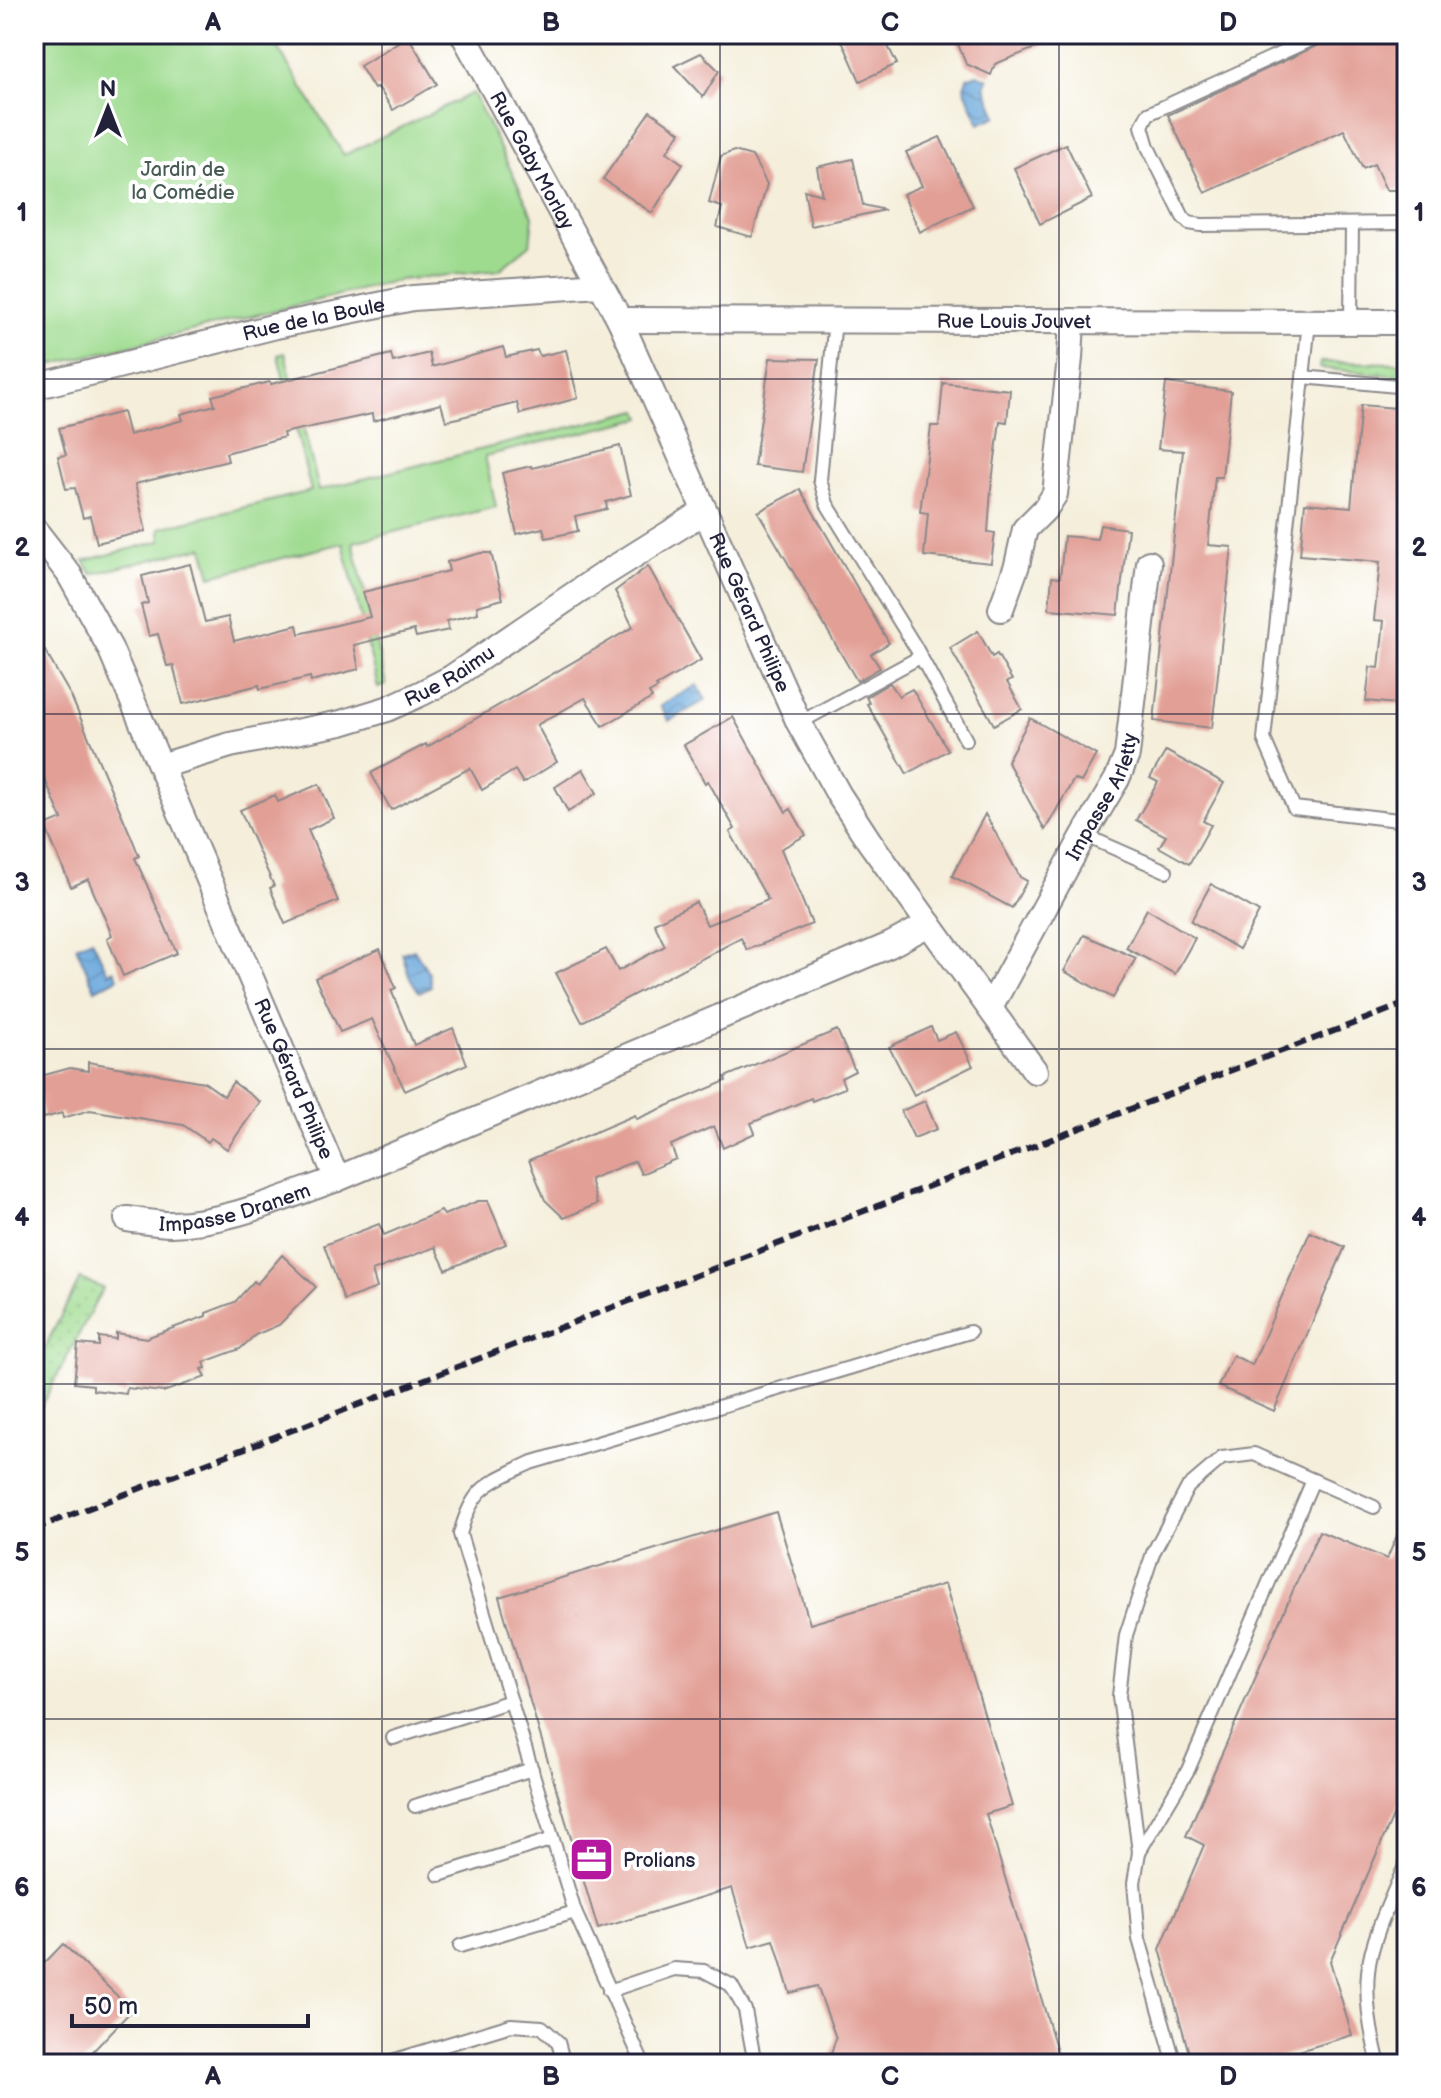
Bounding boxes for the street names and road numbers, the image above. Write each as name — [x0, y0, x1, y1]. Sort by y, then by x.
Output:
street label: Rue Gaby Morlay — [484, 88, 579, 234]
street label: Rue de la Boule — [240, 293, 387, 347]
street label: Rue Louis Jouvet — [937, 310, 1091, 334]
street label: Rue Gérard Philipe — [703, 529, 795, 696]
street label: Rue Raimu — [401, 641, 499, 712]
street label: Impasse Arletty — [1062, 732, 1142, 865]
street label: Rue Gérard Philipe — [248, 995, 338, 1163]
street label: Impasse Dranem — [158, 1179, 314, 1237]

